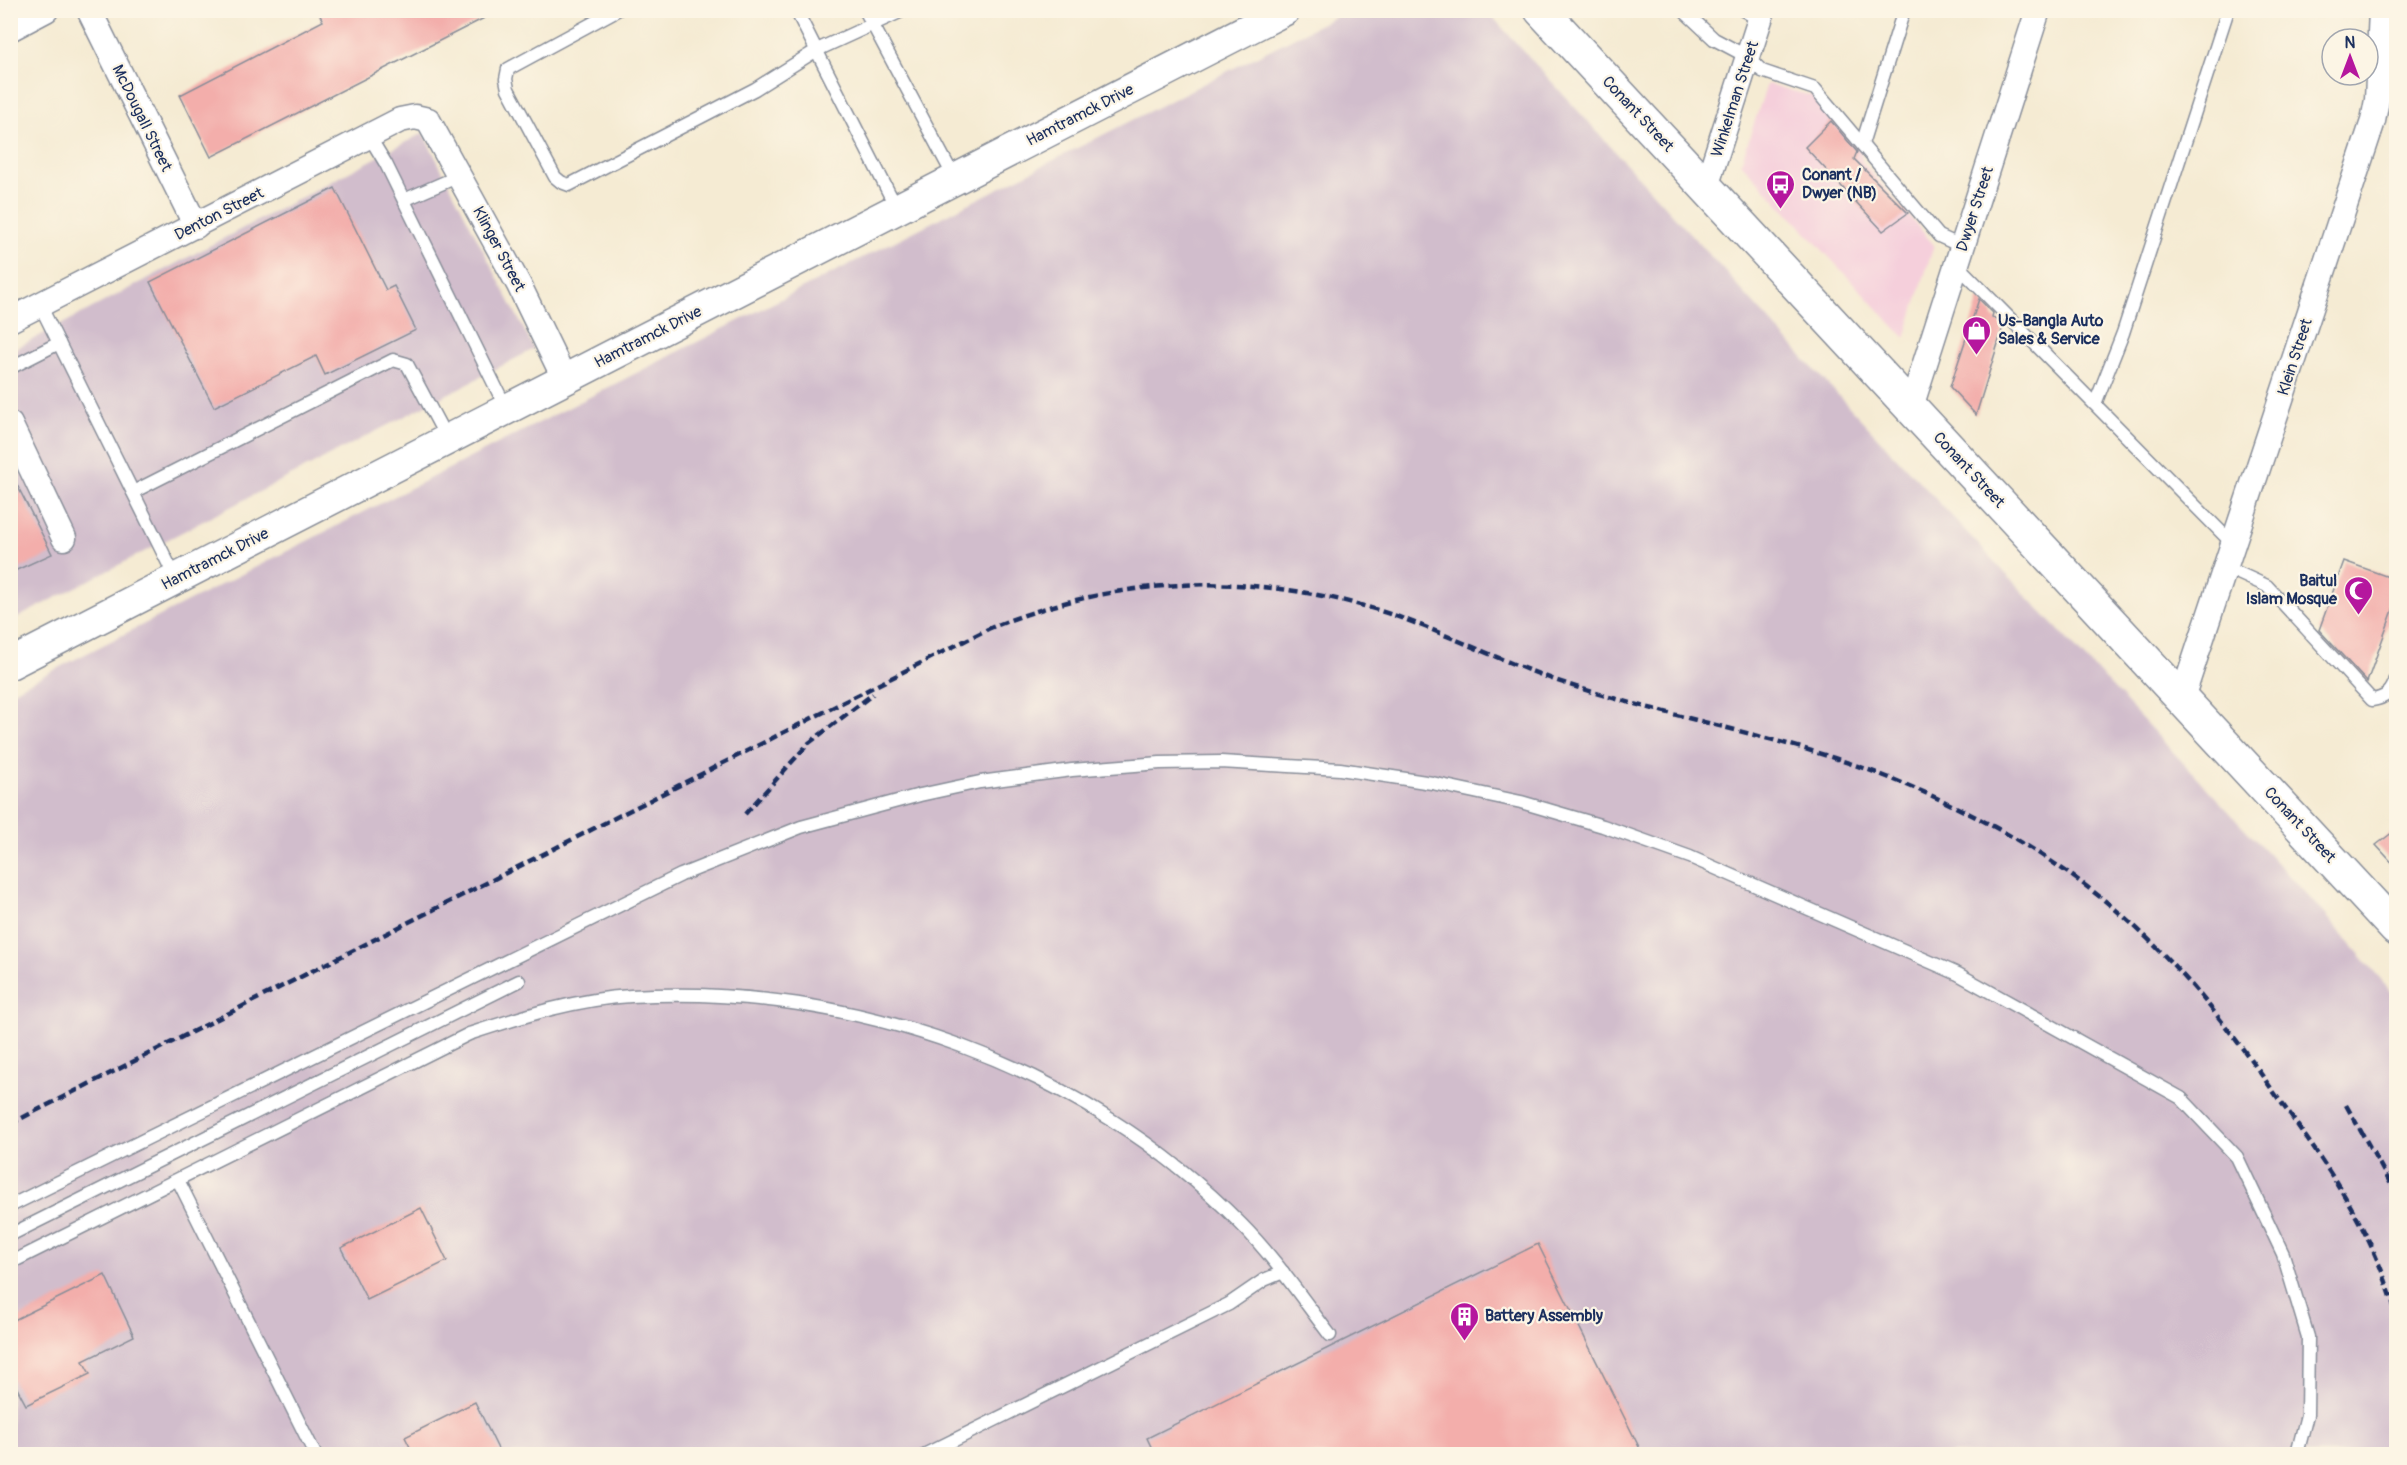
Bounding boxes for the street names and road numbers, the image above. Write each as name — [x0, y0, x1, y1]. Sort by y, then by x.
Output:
street label: Winkelman Street — [1707, 38, 1763, 160]
street label: McDougall Street — [108, 61, 177, 175]
street label: Conant Street — [1598, 72, 1679, 157]
street label: Hamtramck Drive — [1023, 79, 1137, 151]
street label: Dwyer Street — [1952, 164, 1998, 254]
street label: Denton Street — [171, 183, 267, 245]
street label: Klinger Street — [468, 203, 530, 296]
street label: Hamtramck Drive — [591, 301, 705, 373]
street label: Klein Street — [2273, 315, 2317, 398]
street label: Conant Street — [1929, 428, 2010, 513]
street label: Hamtramck Drive — [158, 523, 272, 595]
street label: Conant Street — [2260, 783, 2341, 868]

